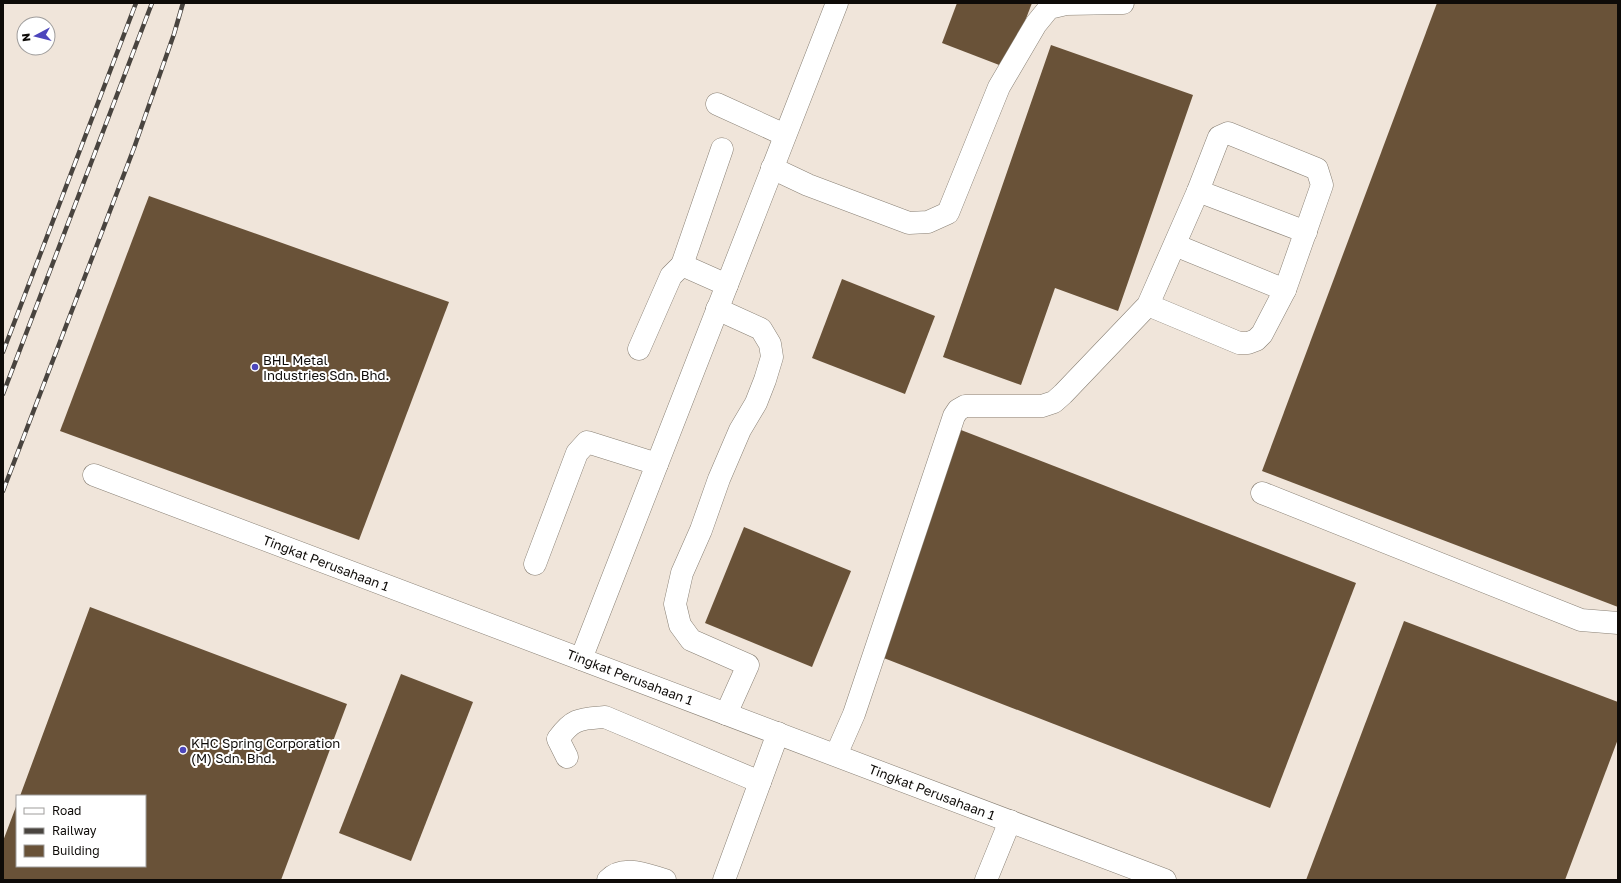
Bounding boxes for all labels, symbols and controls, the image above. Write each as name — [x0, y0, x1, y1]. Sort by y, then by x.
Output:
north arrow — [16, 16, 56, 56]
text: N — [19, 32, 33, 42]
place label: BHL Metal Industries Sdn. Bhd. — [263, 352, 389, 383]
marker: BHL Metal Industries Sdn. Bhd. — [250, 362, 260, 372]
street label: Tingkat Perusahaan 1 — [261, 532, 391, 594]
street label: Tingkat Perusahaan 1 — [565, 646, 695, 708]
place label: KHC Spring Corporation (M) Sdn. Bhd. — [191, 735, 340, 766]
marker: KHC Spring Corporation (M) Sdn. Bhd. — [178, 745, 188, 755]
street label: Tingkat Perusahaan 1 — [867, 761, 997, 823]
legend — [16, 795, 146, 867]
text: Road — [52, 803, 81, 818]
text: Railway — [52, 823, 97, 838]
text: Building — [52, 843, 100, 858]

